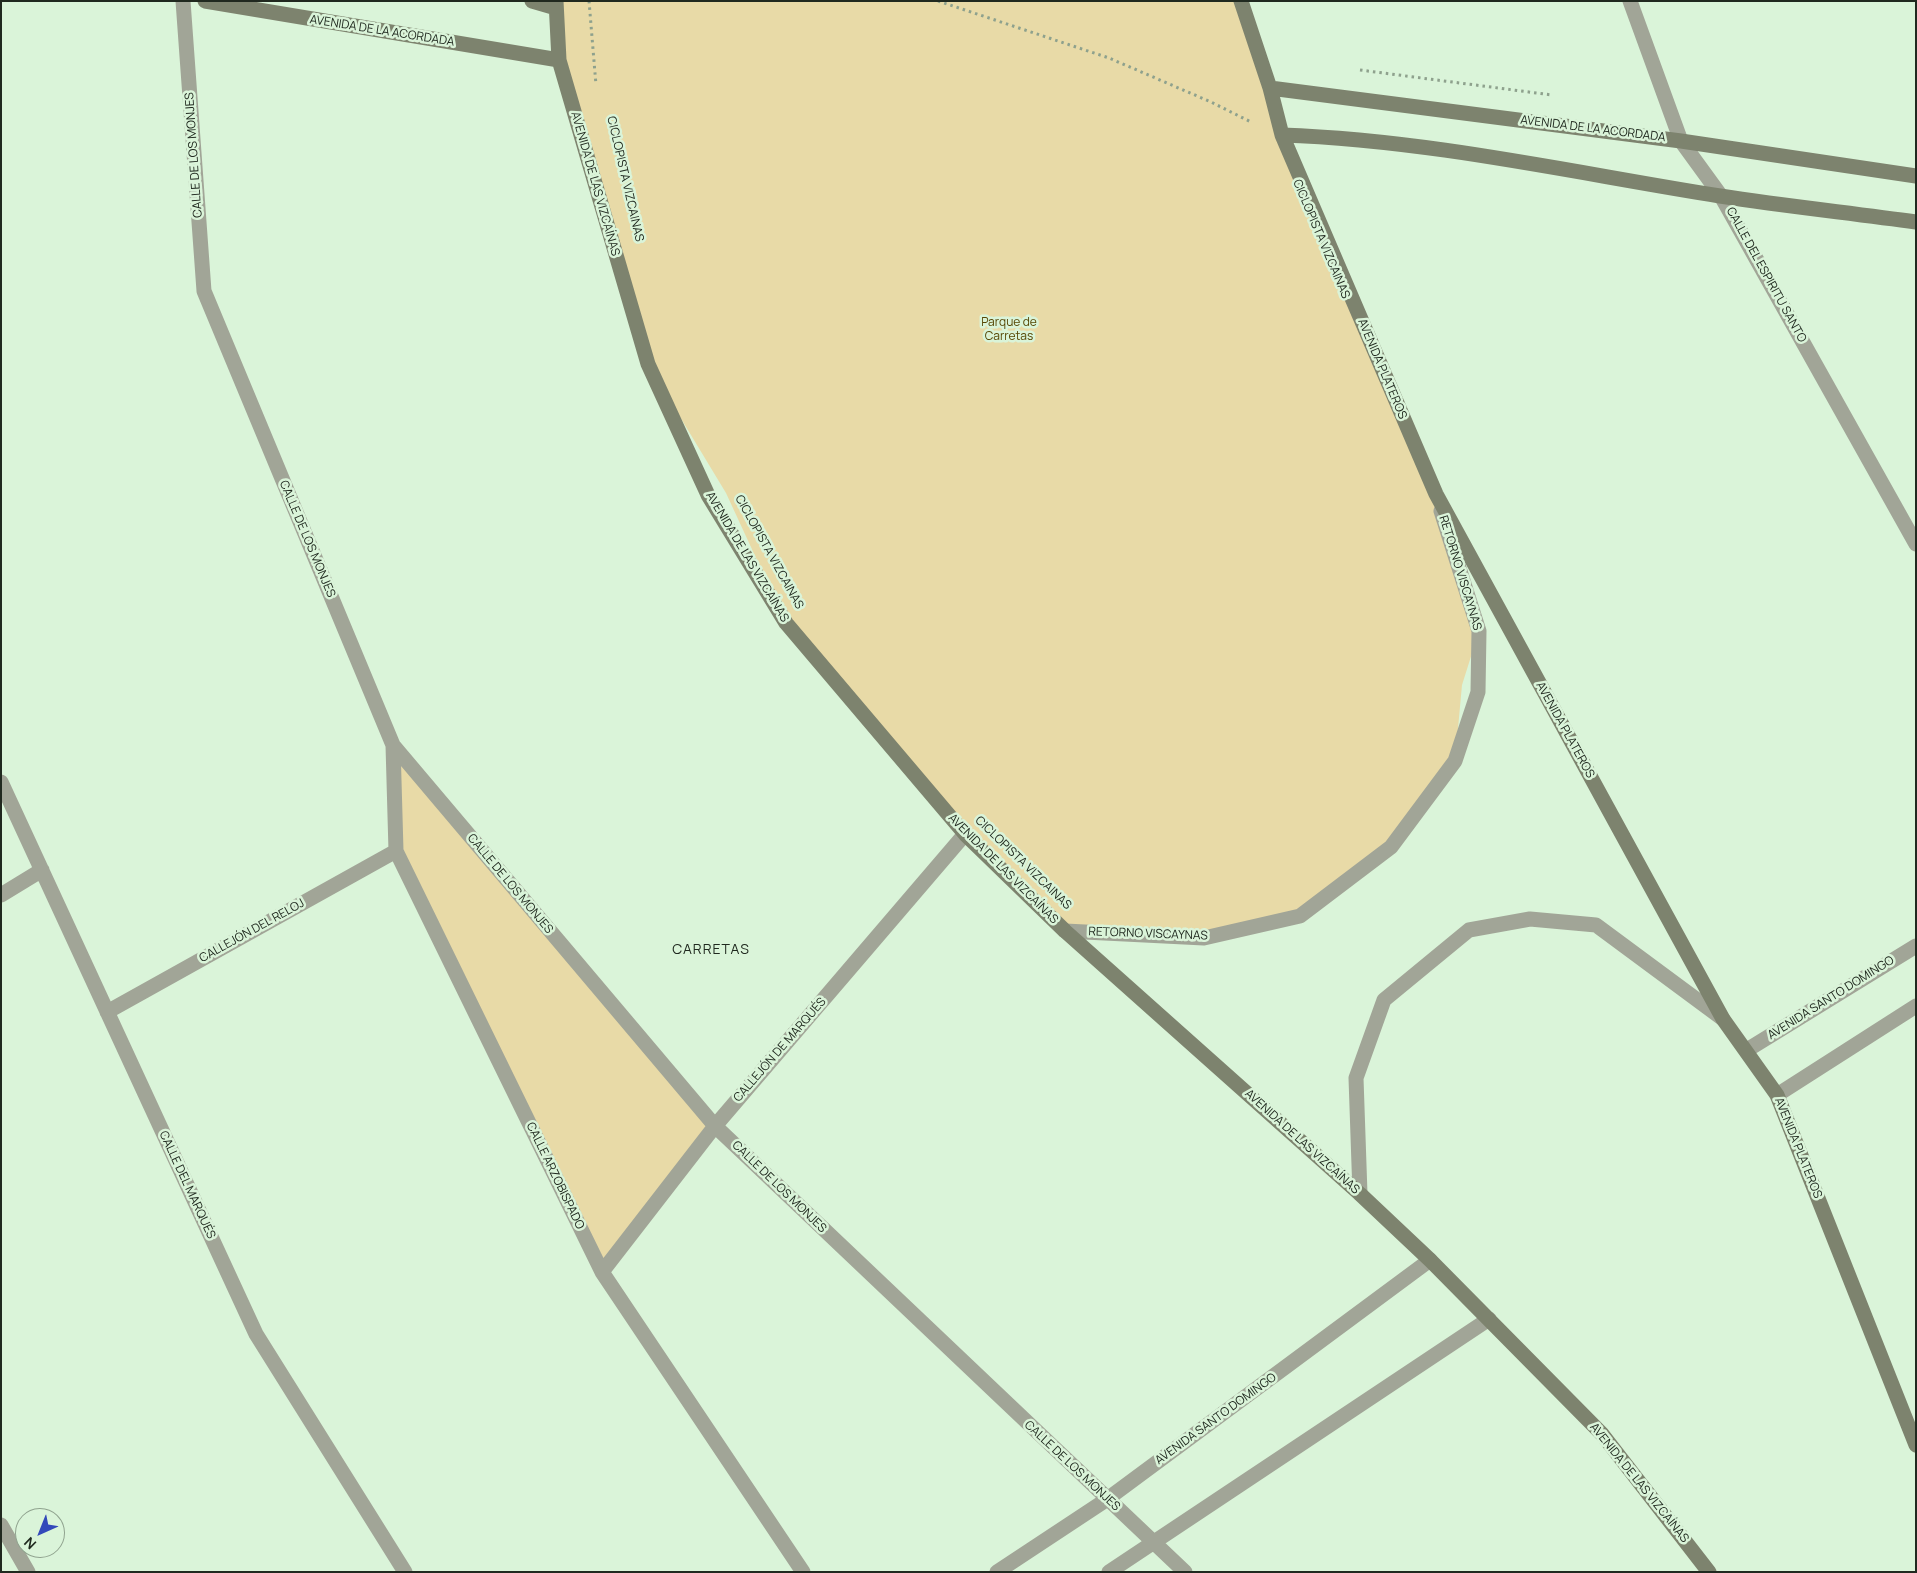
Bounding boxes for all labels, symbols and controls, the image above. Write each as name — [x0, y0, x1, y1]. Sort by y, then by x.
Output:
street label: AVENIDA DE LA ACORDADA — [309, 12, 455, 50]
street label: CALLE DE LOS MONJES — [182, 92, 206, 218]
street label: AVENIDA DE LAS VIZCAÍNAS — [567, 110, 623, 258]
street label: AVENIDA DE LA ACORDADA — [1520, 113, 1666, 145]
street label: CICLOPISTA VIZCAINAS — [604, 115, 646, 243]
street label: CICLOPISTA VIZCAINAS — [1289, 177, 1353, 301]
street label: CALLE DEL ESPIRITU SANTO — [1723, 205, 1809, 345]
park label: Parque de Carretas — [981, 316, 1037, 344]
street label: AVENIDA PLATEROS — [1354, 317, 1410, 421]
street label: CALLE DE LOS MONJES — [276, 478, 338, 600]
street label: AVENIDA DE LAS VIZCAÍNAS — [702, 489, 792, 625]
street label: CICLOPISTA VIZCAINAS — [732, 493, 806, 611]
street label: RETORNO VISCAYNAS — [1436, 514, 1484, 632]
street label: AVENIDA PLATEROS — [1533, 679, 1597, 781]
street label: AVENIDA DE LAS VIZCAÍNAS — [945, 811, 1061, 927]
street label: CICLOPISTA VIZCAINAS — [972, 813, 1074, 913]
street label: CALLE DE LOS MONJES — [464, 831, 556, 937]
street label: CALLEJÓN DEL RELOJ — [197, 896, 307, 966]
street label: RETORNO VISCAYNAS — [1088, 925, 1208, 943]
district label: CARRETAS — [671, 942, 751, 958]
street label: AVENIDA SANTO DOMINGO — [1765, 953, 1897, 1043]
street label: CALLEJÓN DE MARQUÉS — [731, 995, 829, 1105]
street label: AVENIDA DE LAS VIZCAÍNAS — [1242, 1087, 1362, 1197]
street label: AVENIDA PLATEROS — [1771, 1095, 1825, 1201]
street label: CALLE ARZOBISPADO — [523, 1120, 587, 1232]
street label: CALLE DEL MARQUÉS — [156, 1129, 218, 1241]
street label: CALLE DE LOS MONJES — [729, 1138, 829, 1236]
street label: AVENIDA SANTO DOMINGO — [1153, 1370, 1279, 1468]
street label: CALLE DE LOS MONJES — [1021, 1418, 1123, 1514]
street label: AVENIDA DE LAS VIZCAÍNAS — [1586, 1420, 1692, 1546]
north arrow — [15, 1508, 65, 1558]
text: N — [20, 1533, 40, 1554]

